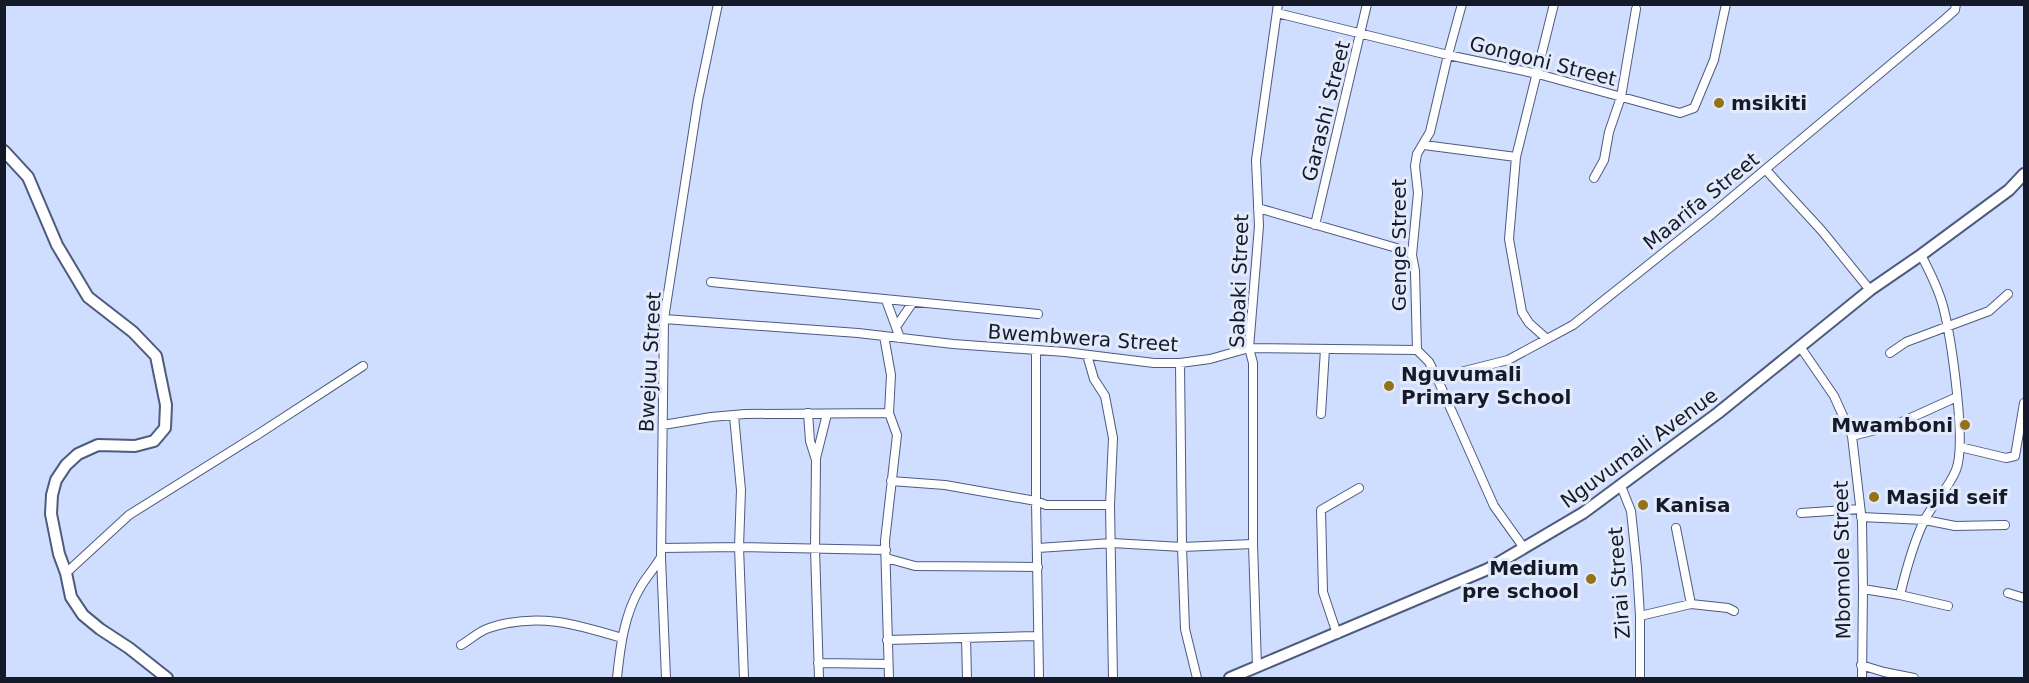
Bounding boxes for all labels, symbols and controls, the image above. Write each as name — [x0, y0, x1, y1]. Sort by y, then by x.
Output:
street label: Gongoni Street — [1467, 31, 1619, 91]
street label: Garashi Street — [1297, 38, 1355, 184]
place label: msikiti — [1731, 91, 1807, 115]
marker: msikiti — [1712, 96, 1726, 110]
street label: Maarifa Street — [1638, 147, 1764, 255]
street label: Genge Street — [1387, 179, 1411, 311]
street label: Sabaki Street — [1225, 213, 1253, 348]
street label: Bwejuu Street — [634, 291, 666, 433]
street label: Bwembwera Street — [987, 319, 1179, 357]
place label: Nguvumali Primary School — [1401, 362, 1571, 409]
marker: Nguvumali Primary School — [1382, 379, 1396, 393]
street label: Nguvumali Avenue — [1556, 383, 1722, 513]
place label: Mwamboni — [1831, 413, 1953, 437]
marker: Mwamboni — [1958, 418, 1972, 432]
street label: Mbomole Street — [1829, 480, 1855, 640]
place label: Masjid seif — [1886, 485, 2008, 509]
marker: Masjid seif — [1867, 490, 1881, 504]
place label: Kanisa — [1655, 493, 1731, 517]
marker: Kanisa — [1636, 498, 1650, 512]
street label: Zirai Street — [1603, 526, 1635, 640]
place label: Medium pre school — [1462, 556, 1579, 603]
marker: Medium pre school — [1584, 572, 1598, 586]

